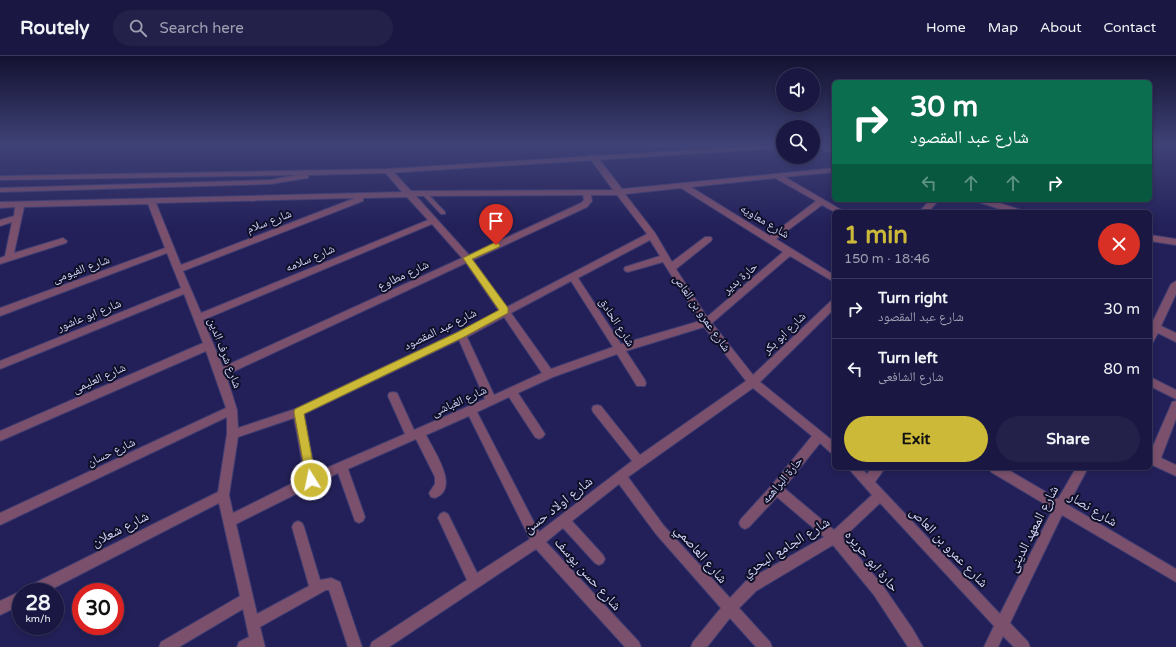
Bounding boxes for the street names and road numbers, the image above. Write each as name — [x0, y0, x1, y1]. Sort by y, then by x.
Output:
street label: شارع معاويه — [737, 201, 792, 242]
street label: شارع سلام — [245, 206, 294, 237]
street label: شارع سلامه — [283, 241, 337, 276]
street label: شارع الفيومى — [51, 252, 112, 287]
street label: شارع مطاوع — [375, 257, 431, 294]
street label: حارة بدير — [719, 259, 761, 298]
street label: شارع عمرو بن العاص — [669, 272, 734, 355]
street label: شارع الحادق — [595, 295, 638, 350]
street label: شارع ابو عاشور — [54, 296, 124, 336]
street label: شارع عبد المقصود — [401, 305, 479, 354]
street label: شارع ابو بكر — [759, 309, 809, 358]
street label: شارع شرف الدين — [204, 316, 245, 391]
street label: شارع العليمى — [70, 360, 128, 397]
street label: شارع الغباشى — [429, 383, 489, 420]
street label: شارع حسان — [85, 435, 138, 470]
street label: حارة البراهمه — [759, 454, 806, 506]
street label: شارع اولاد حسن — [520, 473, 597, 538]
street label: شارع المعهد الدينى — [1004, 483, 1063, 576]
street label: شارع نصار — [1064, 487, 1121, 531]
street label: شارع عمرو بن العاص — [905, 503, 992, 592]
street label: شارع شعلان — [89, 507, 152, 552]
street label: شارع الجامع البحري — [739, 513, 834, 583]
street label: شارع العاصمي — [669, 521, 731, 589]
street label: حارة ابو حريره — [841, 527, 903, 595]
street label: شارع حسن يوسف — [550, 534, 625, 615]

